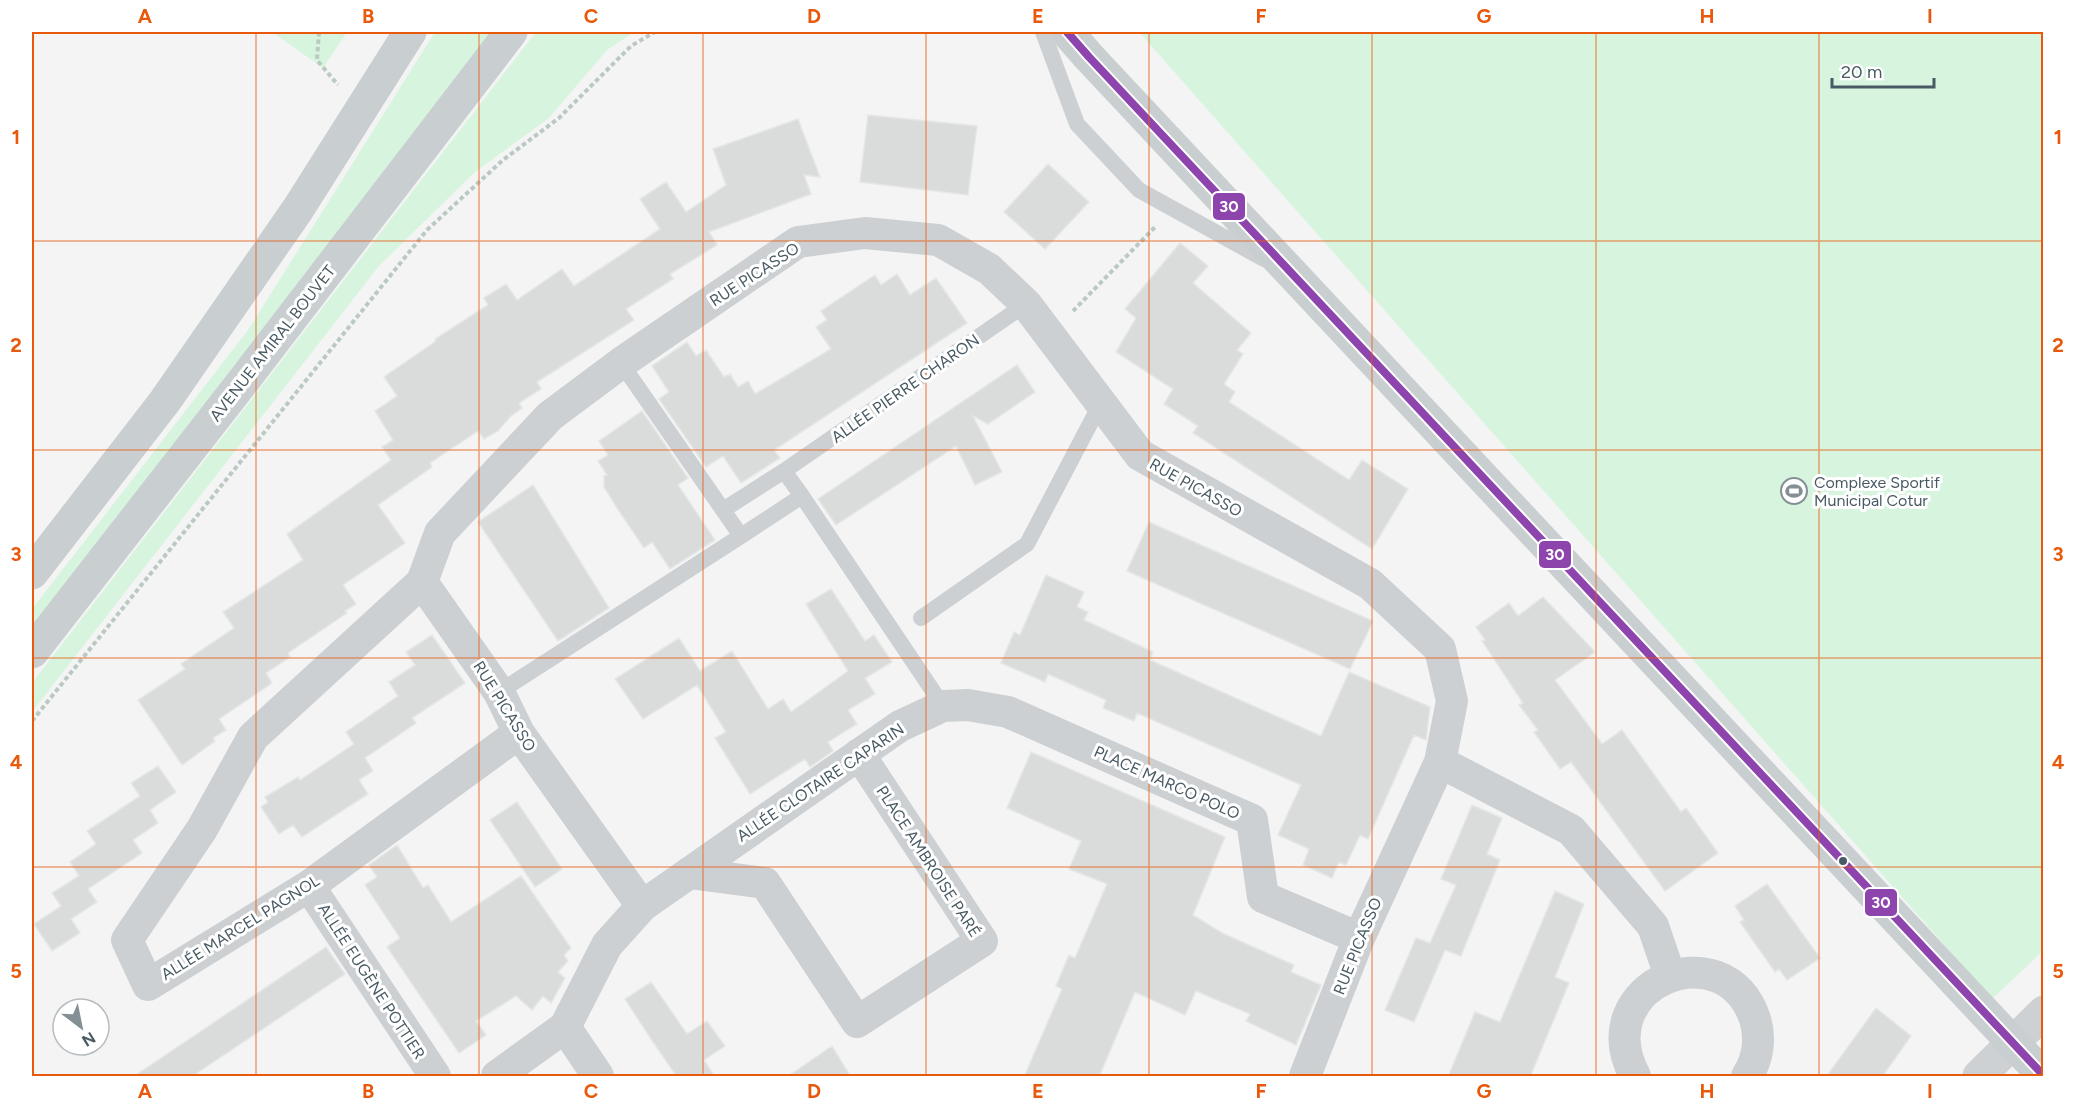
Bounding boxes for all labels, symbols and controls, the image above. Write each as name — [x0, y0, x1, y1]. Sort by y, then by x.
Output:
text: A — [138, 4, 153, 28]
text: B — [362, 4, 374, 28]
text: C — [584, 4, 598, 28]
text: D — [807, 4, 821, 28]
text: E — [1032, 4, 1044, 28]
text: F — [1255, 4, 1267, 28]
text: G — [1477, 4, 1492, 28]
text: H — [1700, 4, 1715, 28]
text: I — [1927, 4, 1933, 28]
scale bar — [1832, 51, 1934, 89]
text: 20 m — [1841, 61, 1882, 83]
text: 1 — [12, 125, 20, 149]
text: 1 — [2054, 125, 2062, 149]
line badge: 30 — [1212, 192, 1246, 221]
text: 30 — [1219, 197, 1239, 216]
street label: RUE PICASSO — [706, 238, 803, 310]
street label: AVENUE AMIRAL BOUVET — [206, 262, 339, 425]
street label: ALLÉE PIERRE CHARON — [828, 330, 983, 447]
text: 2 — [10, 333, 22, 357]
text: 2 — [2052, 333, 2064, 357]
street label: RUE PICASSO — [1146, 454, 1245, 521]
place label: Complexe Sportif Municipal Cotur — [1814, 473, 1940, 510]
sports icon: Complexe Sportif Municipal Cotur — [1779, 476, 1809, 506]
line badge: 30 — [1538, 540, 1572, 569]
text: 3 — [10, 542, 22, 566]
text: 3 — [2052, 542, 2064, 566]
text: 30 — [1545, 545, 1565, 564]
street label: RUE PICASSO — [469, 658, 540, 755]
street label: ALLÉE CLOTAIRE CAPARIN — [733, 719, 908, 846]
street label: PLACE MARCO POLO — [1091, 742, 1243, 823]
text: 4 — [10, 750, 23, 774]
text: 4 — [2052, 750, 2065, 774]
street label: PLACE AMBROISE PARÉ — [872, 782, 985, 941]
unlabelled marker — [1837, 855, 1849, 867]
street label: ALLÉE MARCEL PAGNOL — [158, 871, 323, 984]
line badge: 30 — [1864, 888, 1898, 917]
text: 30 — [1871, 893, 1891, 912]
street label: RUE PICASSO — [1329, 895, 1386, 997]
street label: ALLÉE EUGÈNE POTTIER — [314, 900, 429, 1063]
text: 5 — [10, 959, 22, 983]
text: 5 — [2052, 959, 2064, 983]
north arrow — [51, 997, 111, 1057]
text: N — [78, 1028, 99, 1051]
text: A — [138, 1079, 153, 1103]
text: B — [362, 1079, 374, 1103]
text: C — [584, 1079, 598, 1103]
text: D — [807, 1079, 821, 1103]
text: E — [1032, 1079, 1044, 1103]
text: F — [1255, 1079, 1267, 1103]
text: G — [1477, 1079, 1492, 1103]
text: H — [1700, 1079, 1715, 1103]
text: I — [1927, 1079, 1933, 1103]

